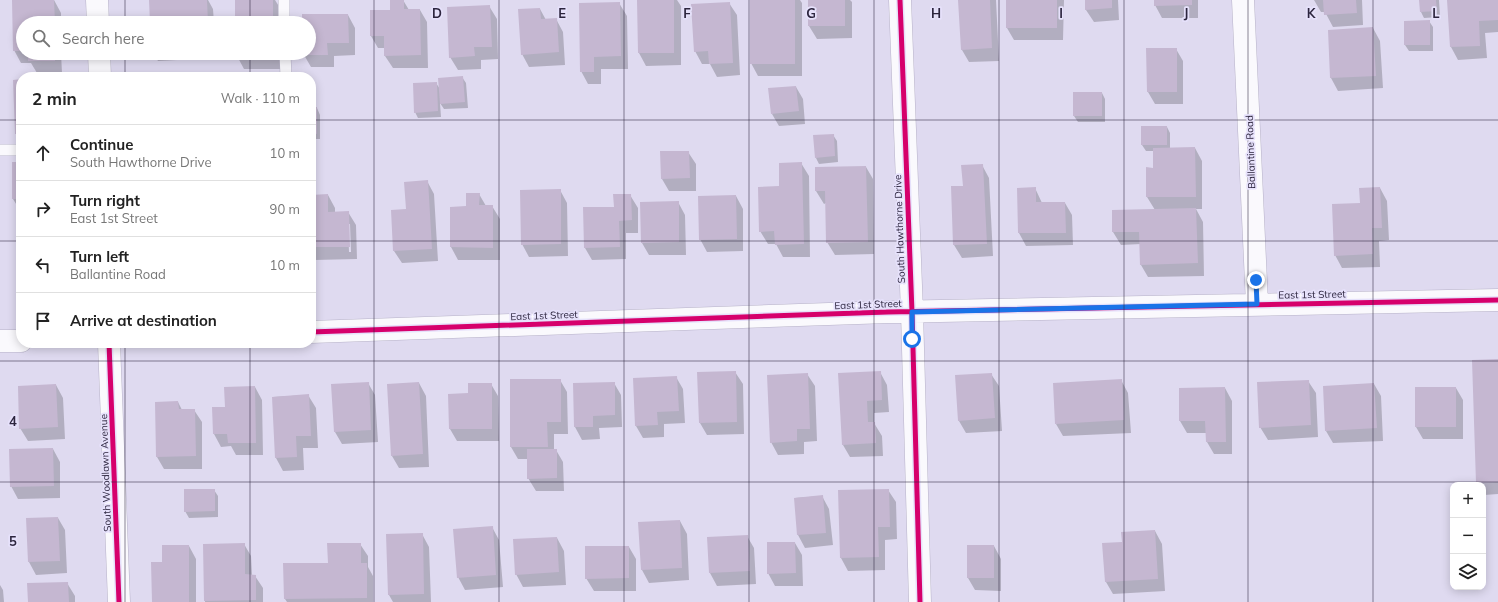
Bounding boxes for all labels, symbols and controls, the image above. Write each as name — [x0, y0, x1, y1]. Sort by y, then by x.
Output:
text: D — [432, 5, 442, 21]
text: E — [558, 5, 566, 21]
text: F — [683, 5, 691, 21]
text: G — [806, 5, 816, 21]
text: H — [931, 5, 941, 21]
text: I — [1059, 5, 1063, 21]
text: J — [1184, 5, 1188, 21]
text: K — [1307, 5, 1317, 21]
text: L — [1432, 5, 1440, 21]
search box — [16, 16, 316, 60]
icon: search — [30, 27, 52, 49]
text: Search here — [62, 29, 144, 48]
text: 2 min — [32, 88, 77, 109]
text: Walk · 110 m — [221, 90, 300, 106]
street label: Ballantine Road — [1243, 115, 1258, 189]
text: Continue — [70, 135, 133, 154]
icon: ahead — [32, 142, 54, 164]
text: 10 m — [270, 145, 300, 161]
text: South Hawthorne Drive — [70, 154, 212, 170]
street label: South Hawthorne Drive — [891, 174, 908, 284]
text: Turn right — [70, 191, 140, 210]
icon: right — [32, 198, 54, 220]
text: 90 m — [270, 201, 300, 217]
text: East 1st Street — [70, 210, 158, 226]
text: Turn left — [70, 247, 129, 266]
icon: left — [32, 254, 54, 276]
text: 10 m — [270, 257, 300, 273]
text: Ballantine Road — [70, 266, 166, 282]
route end — [1247, 271, 1265, 289]
street label: East 1st Street — [1278, 287, 1346, 302]
street label: East 1st Street — [834, 297, 902, 312]
street label: East 1st Street — [510, 308, 578, 323]
icon: arrive — [32, 310, 54, 332]
text: Arrive at destination — [70, 311, 217, 330]
route start — [903, 330, 921, 348]
text: 4 — [9, 413, 17, 429]
street label: South Woodlawn Avenue — [97, 414, 114, 532]
map controls — [1450, 482, 1486, 590]
button: + — [1450, 482, 1486, 518]
button: − — [1450, 518, 1486, 554]
text: 5 — [9, 533, 17, 549]
button: layers — [1450, 554, 1486, 590]

